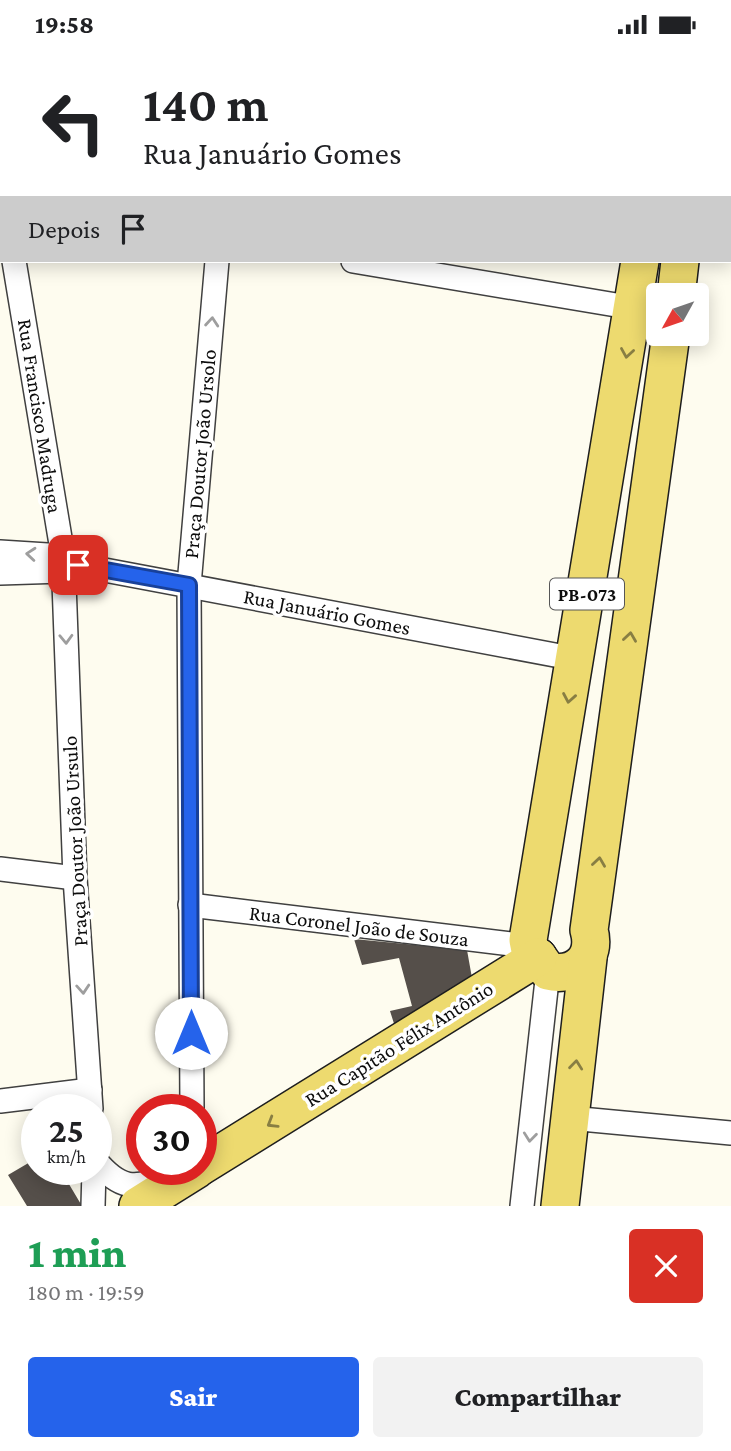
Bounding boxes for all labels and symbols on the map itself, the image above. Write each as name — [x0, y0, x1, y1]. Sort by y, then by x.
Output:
north arrow — [646, 283, 709, 347]
one-way arrow — [204, 316, 219, 327]
street label: Rua Francisco Madruga — [13, 317, 67, 515]
one-way arrow — [620, 347, 635, 358]
street label: Praça Doutor João Ursolo — [179, 348, 221, 560]
pin — [48, 535, 108, 595]
one-way arrow — [26, 547, 37, 562]
road number: PB-073 — [550, 579, 624, 609]
street label: Rua Januário Gomes — [241, 584, 413, 640]
one-way arrow — [622, 631, 637, 643]
one-way arrow — [58, 635, 74, 645]
one-way arrow — [563, 692, 578, 704]
street label: Praça Doutor João Ursulo — [57, 735, 93, 947]
one-way arrow — [591, 857, 606, 868]
street label: Rua Coronel João de Souza — [248, 901, 471, 951]
street label: Rua Capitão Félix Antônio — [301, 976, 497, 1112]
one-way arrow — [75, 984, 90, 995]
position arrow — [154, 996, 228, 1070]
one-way arrow — [569, 1059, 584, 1071]
speed limit sign: 30 — [126, 1094, 217, 1185]
one-way arrow — [266, 1115, 279, 1128]
one-way arrow — [523, 1131, 538, 1143]

